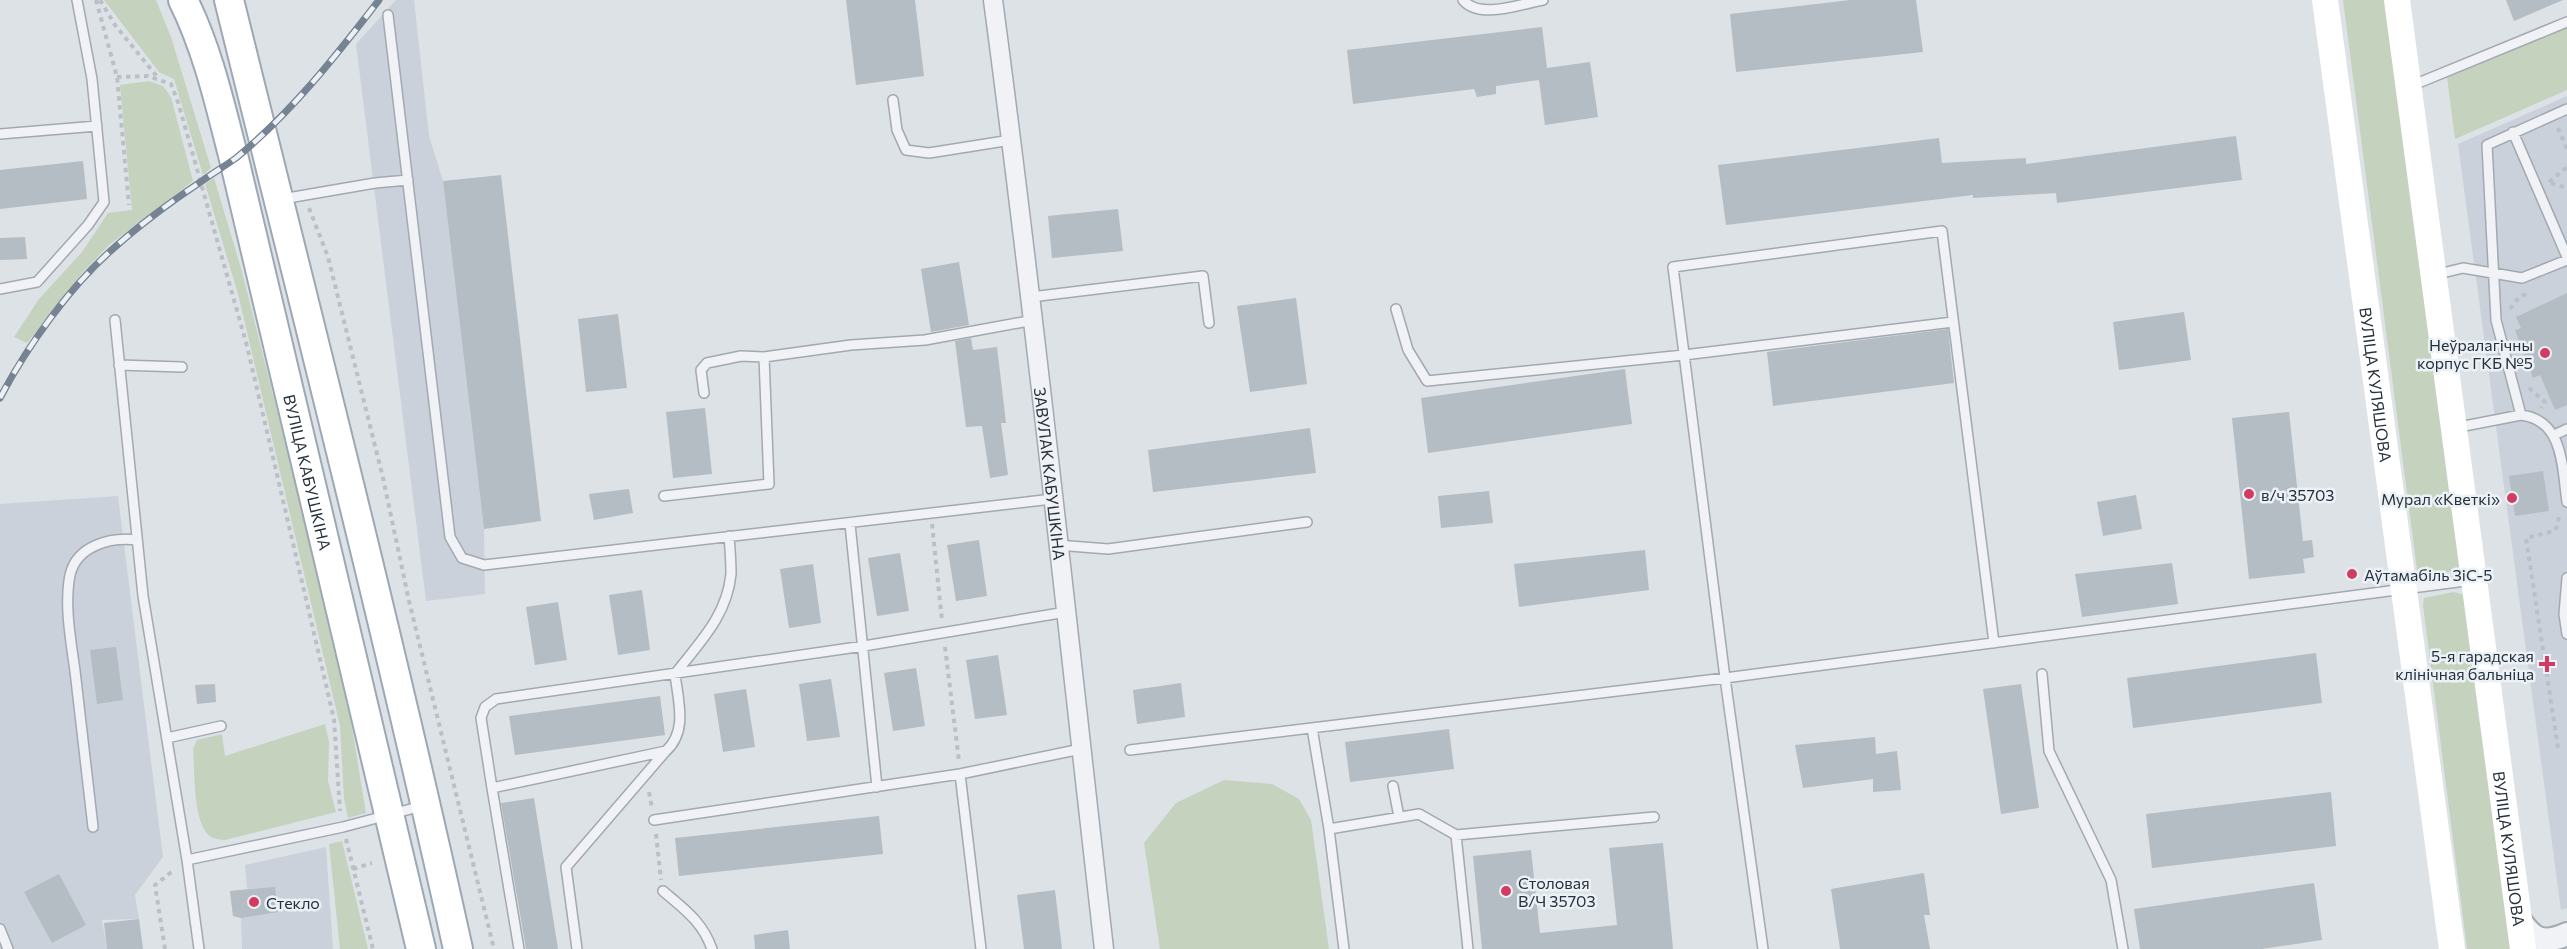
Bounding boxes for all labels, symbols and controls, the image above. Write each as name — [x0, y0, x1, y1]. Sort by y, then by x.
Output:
street label: ВУЛІЦА КУЛЯШОВА — [2357, 306, 2396, 463]
place label: Неўралагічны корпус ГКБ №5 — [2417, 335, 2533, 372]
marker: Неўралагічны корпус ГКБ №5 — [2538, 346, 2552, 360]
street label: ЗАВУЛАК КАБУШКІНА — [1031, 386, 1070, 561]
street label: ВУЛІЦА КАБУШКІНА — [280, 392, 336, 552]
place label: в/ч 35703 — [2261, 485, 2334, 504]
marker: в/ч 35703 — [2242, 487, 2256, 501]
place label: Мурал «Кветкі» — [2381, 489, 2500, 508]
marker: Мурал «Кветкі» — [2505, 491, 2519, 505]
place label: Аўтамабіль ЗіС-5 — [2364, 565, 2493, 584]
marker: Аўтамабіль ЗіС-5 — [2345, 567, 2359, 581]
place label: 5-я гарадская клінічная бальніца — [2395, 646, 2534, 683]
marker: 5-я гарадская клінічная бальніца — [2538, 655, 2556, 673]
street label: ВУЛІЦА КУЛЯШОВА — [2490, 770, 2529, 927]
place label: Столовая В/Ч 35703 — [1518, 873, 1596, 910]
marker: Столовая В/Ч 35703 — [1499, 884, 1513, 898]
place label: Стекло — [266, 893, 320, 912]
marker: Стекло — [247, 895, 261, 909]

